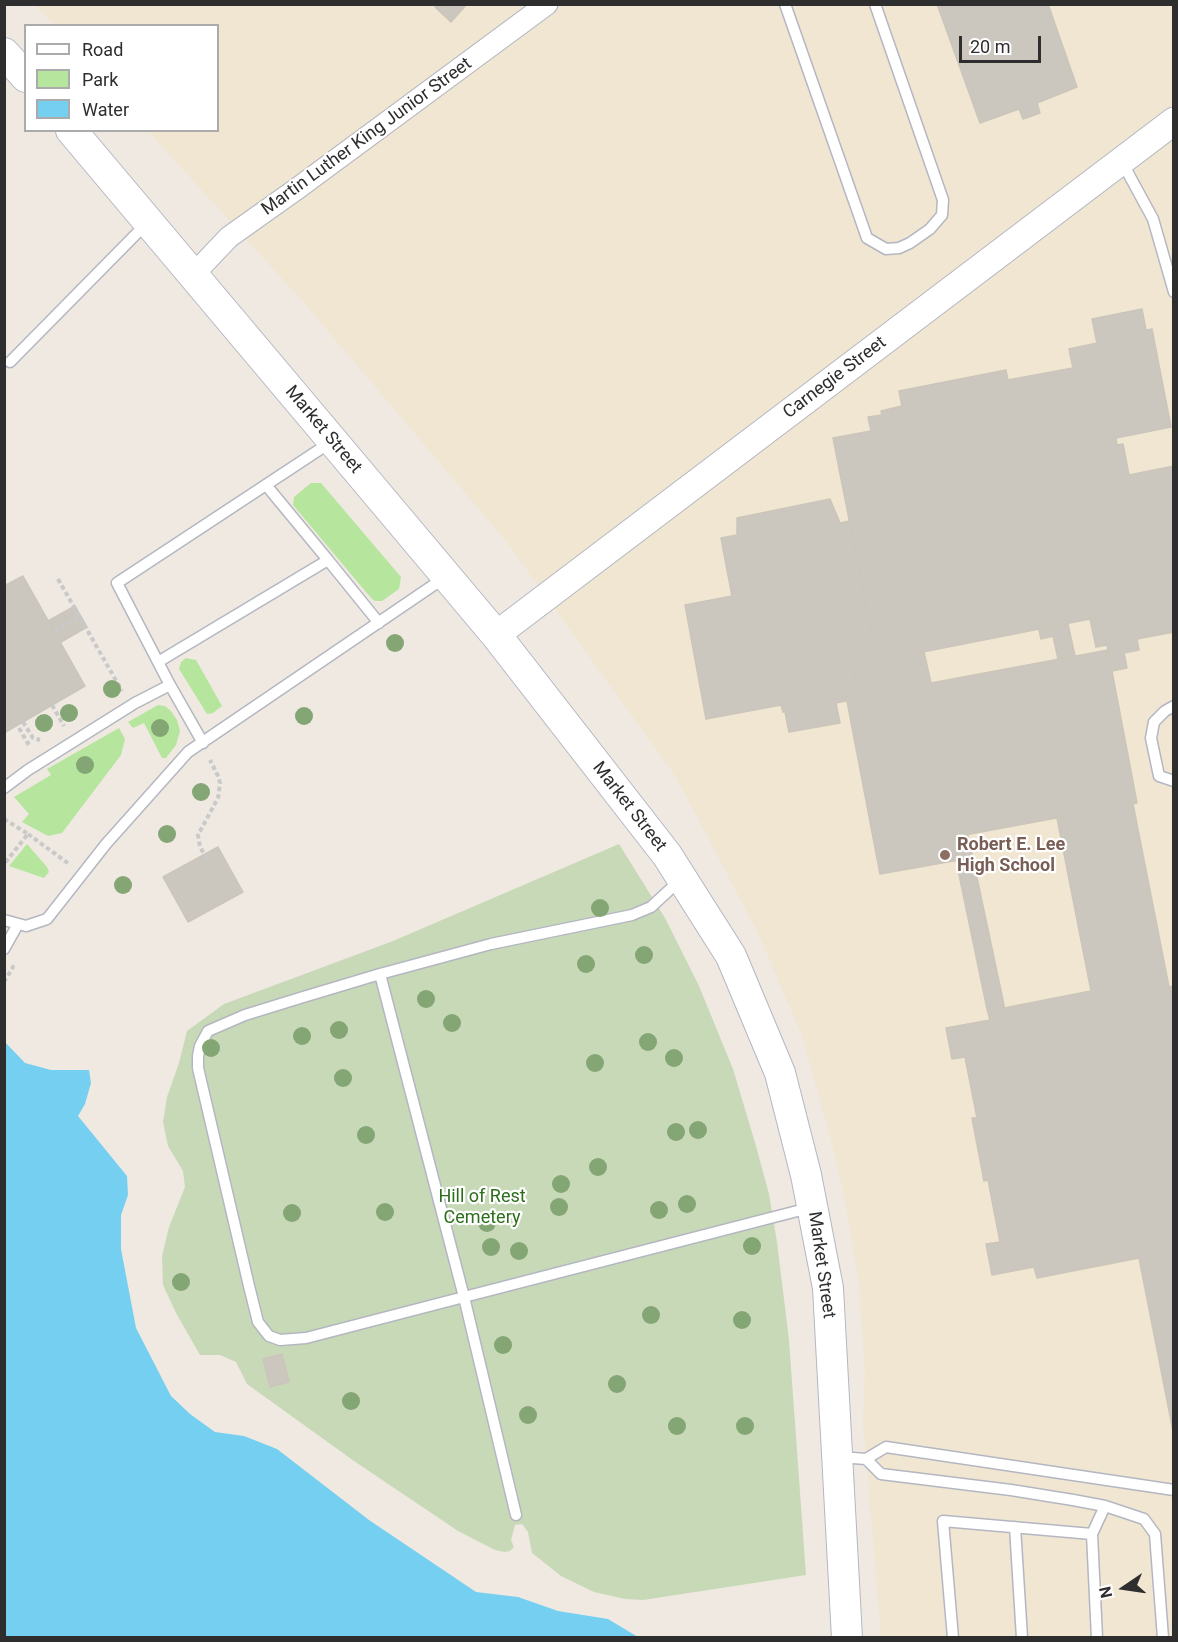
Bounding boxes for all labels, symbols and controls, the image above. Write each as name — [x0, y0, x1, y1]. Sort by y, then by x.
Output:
legend — [24, 24, 219, 132]
scale bar — [962, 24, 1044, 62]
text: 20 m — [970, 36, 1010, 57]
text: Road — [82, 39, 123, 60]
street label: Martin Luther King Junior Street — [258, 53, 476, 221]
text: Park — [82, 69, 118, 90]
text: Water — [82, 99, 129, 120]
street label: Carnegie Street — [779, 332, 891, 424]
street label: Market Street — [280, 382, 366, 478]
street label: Market Street — [587, 758, 671, 856]
place label: Robert E. Lee High School — [957, 834, 1065, 876]
marker: Robert E. Lee High School — [938, 848, 952, 862]
park label: Hill of Rest Cemetery — [438, 1186, 526, 1228]
street label: Market Street — [803, 1210, 839, 1320]
north arrow — [1094, 1558, 1154, 1618]
text: N — [1095, 1585, 1117, 1600]

